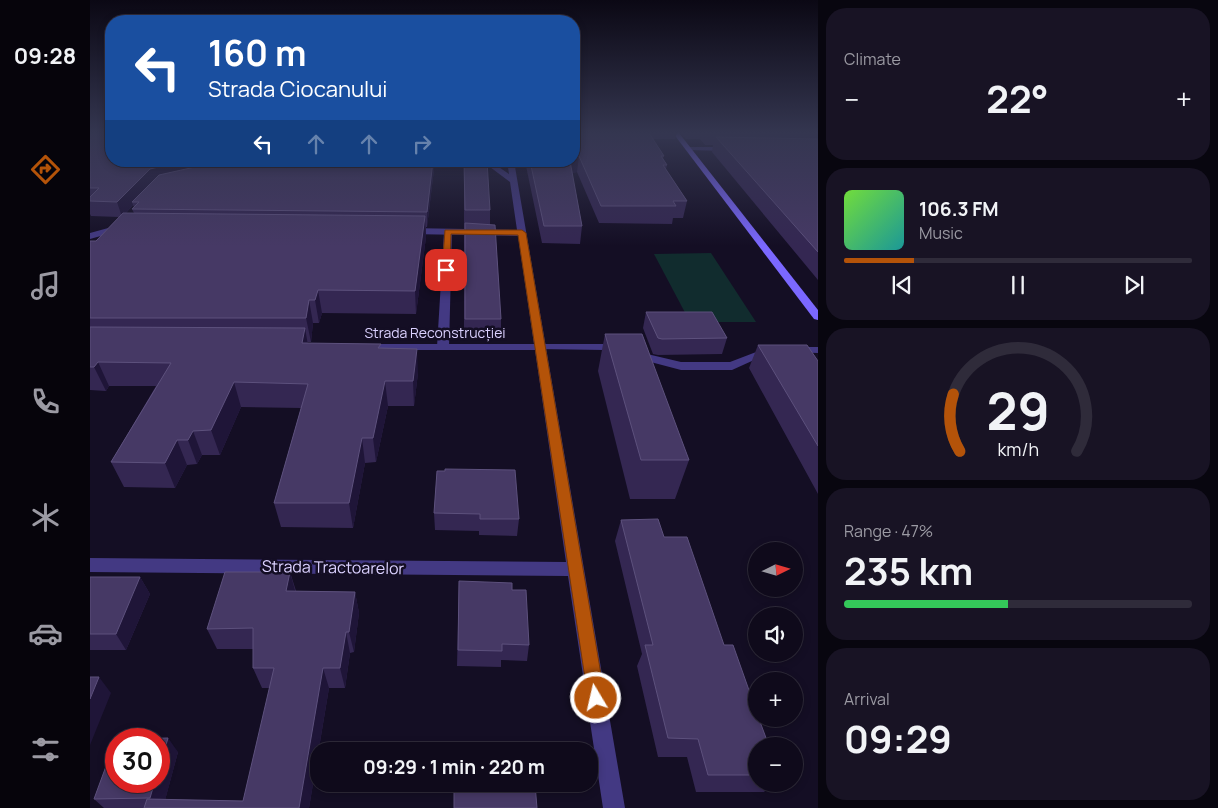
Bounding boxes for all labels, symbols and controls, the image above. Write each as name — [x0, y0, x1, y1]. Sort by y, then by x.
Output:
text: 160 m — [208, 29, 307, 77]
icon: left — [125, 35, 190, 100]
text: 09:28 — [14, 41, 76, 71]
text: Climate — [844, 48, 901, 70]
text: 22° — [986, 72, 1049, 124]
text: Strada Ciocanului — [208, 74, 387, 104]
text: − — [844, 80, 859, 118]
text: + — [1176, 80, 1192, 118]
icon: left — [249, 130, 277, 158]
icon: ahead — [302, 130, 330, 158]
icon: ahead — [355, 130, 383, 158]
icon: right — [408, 130, 436, 158]
icon: directions — [28, 152, 63, 187]
text: 106.3 FM — [919, 196, 998, 222]
text: Music — [919, 222, 963, 244]
pin — [425, 249, 467, 291]
icon: arrive — [432, 256, 460, 284]
icon: music — [28, 268, 63, 303]
icon: previous — [888, 271, 916, 299]
icon: pause — [1004, 271, 1032, 299]
icon: next — [1120, 271, 1148, 299]
street label: Strada Reconstrucției — [364, 323, 506, 342]
text: 29 — [986, 375, 1050, 446]
icon: phone — [28, 384, 63, 419]
text: km/h — [997, 437, 1039, 461]
icon: climate — [28, 500, 63, 535]
text: Range · 47% — [844, 520, 933, 542]
north arrow — [748, 542, 802, 598]
map controls — [748, 542, 803, 792]
text: 235 km — [844, 544, 973, 596]
street label: Strada Tractoarelor — [262, 555, 405, 579]
button: sound — [748, 607, 803, 662]
icon: car — [28, 616, 63, 651]
position arrow — [569, 671, 621, 723]
button: + — [748, 672, 803, 727]
text: Arrival — [844, 688, 890, 710]
text: 09:29 — [844, 712, 952, 764]
speed limit sign: 30 — [105, 728, 170, 793]
icon: filters — [28, 732, 63, 767]
button: − — [748, 737, 803, 792]
text: 09:29 · 1 min · 220 m — [363, 754, 545, 780]

